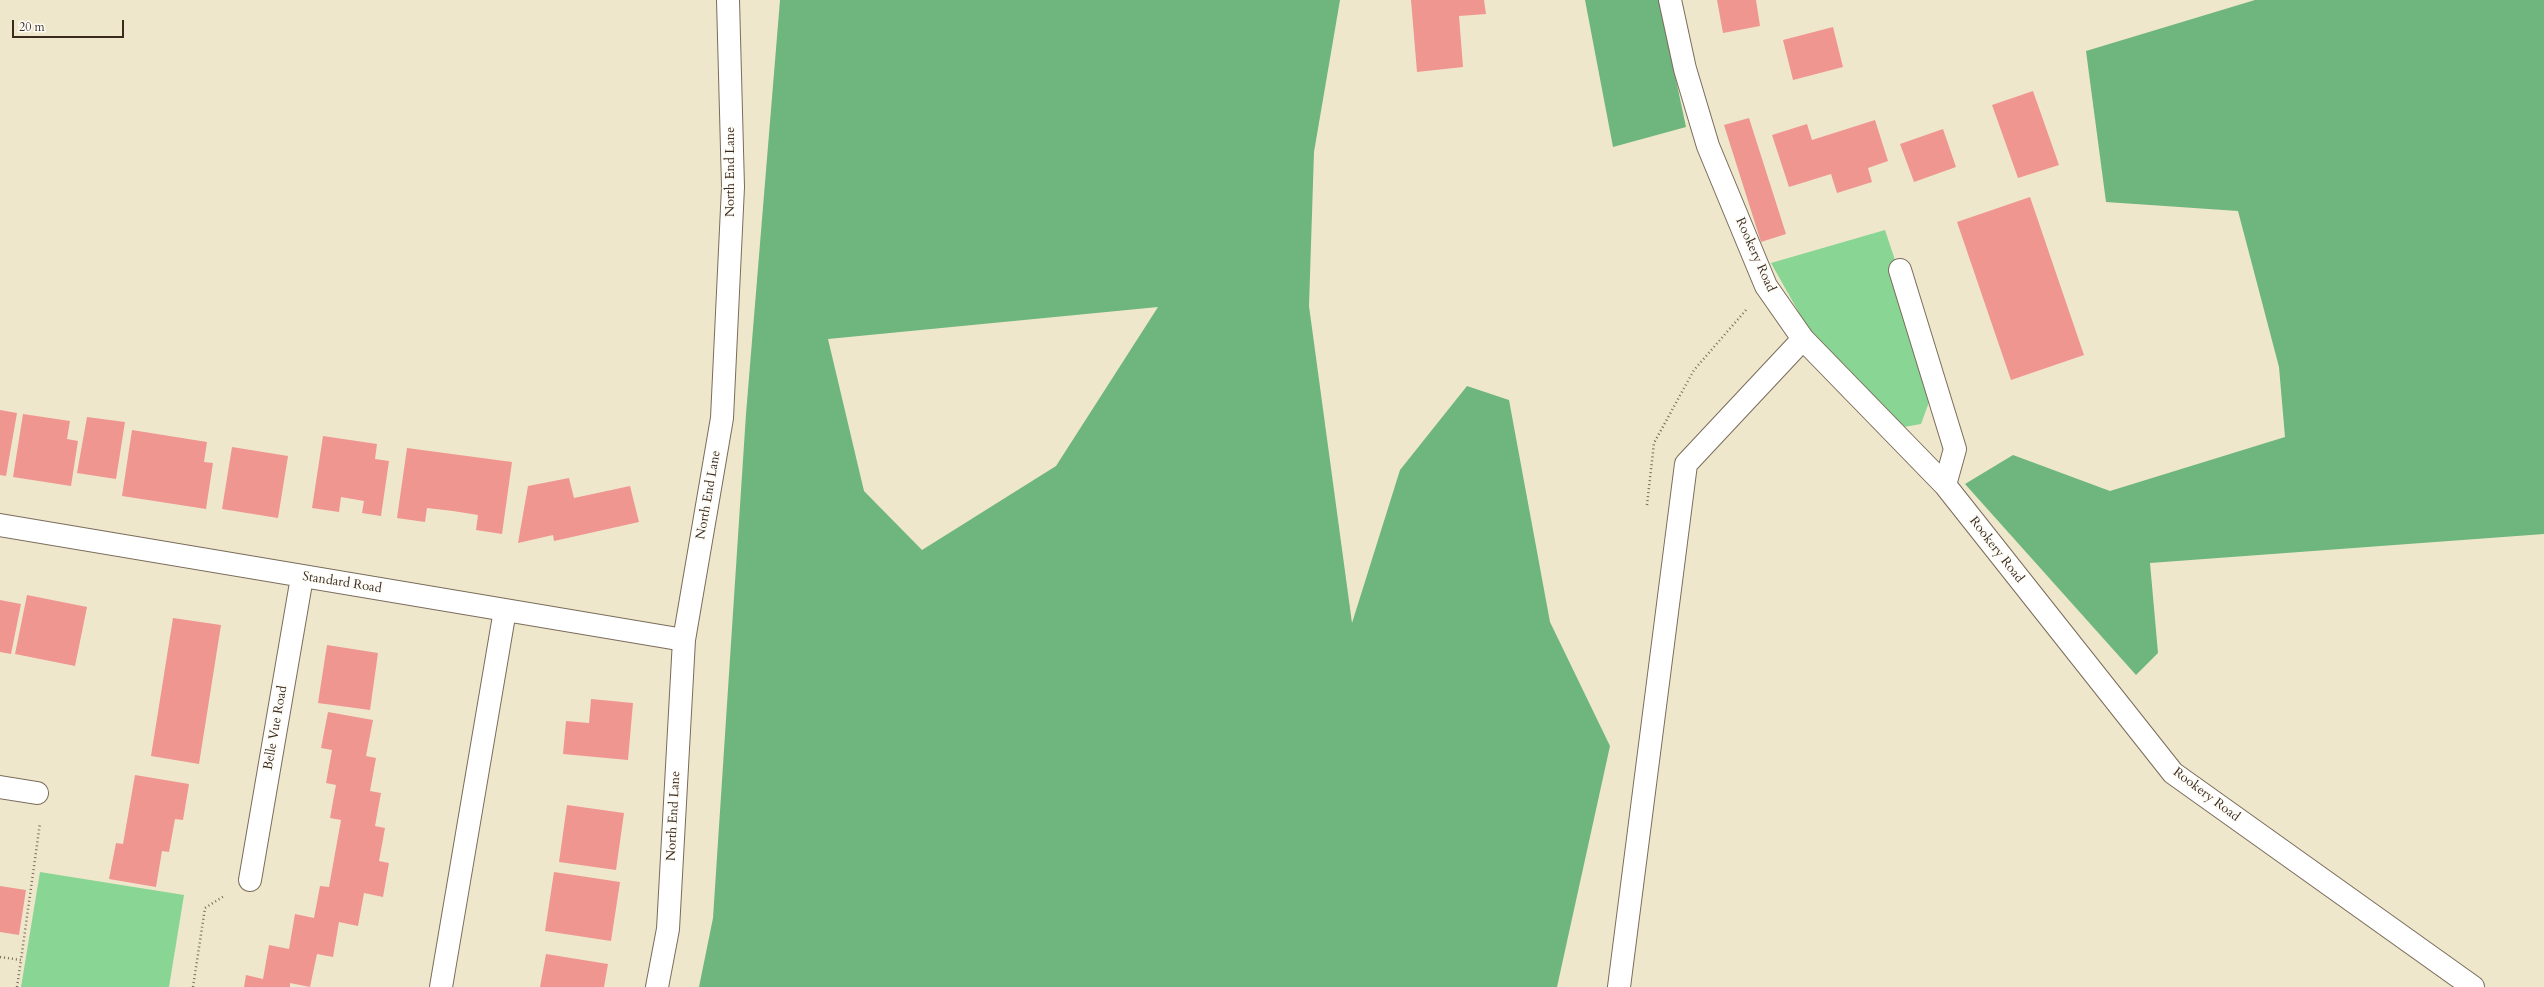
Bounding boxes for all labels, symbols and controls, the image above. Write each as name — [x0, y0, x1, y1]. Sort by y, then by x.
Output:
scale bar — [14, 12, 126, 38]
text: 20 m — [19, 19, 45, 35]
street label: North End Lane — [723, 127, 739, 217]
street label: Rookery Road — [1732, 215, 1778, 295]
street label: North End Lane — [693, 449, 725, 541]
street label: Rookery Road — [1965, 514, 2027, 586]
street label: Standard Road — [301, 569, 383, 597]
street label: Belle Vue Road — [261, 685, 291, 771]
street label: Rookery Road — [2170, 765, 2242, 825]
street label: North End Lane — [664, 771, 684, 861]

